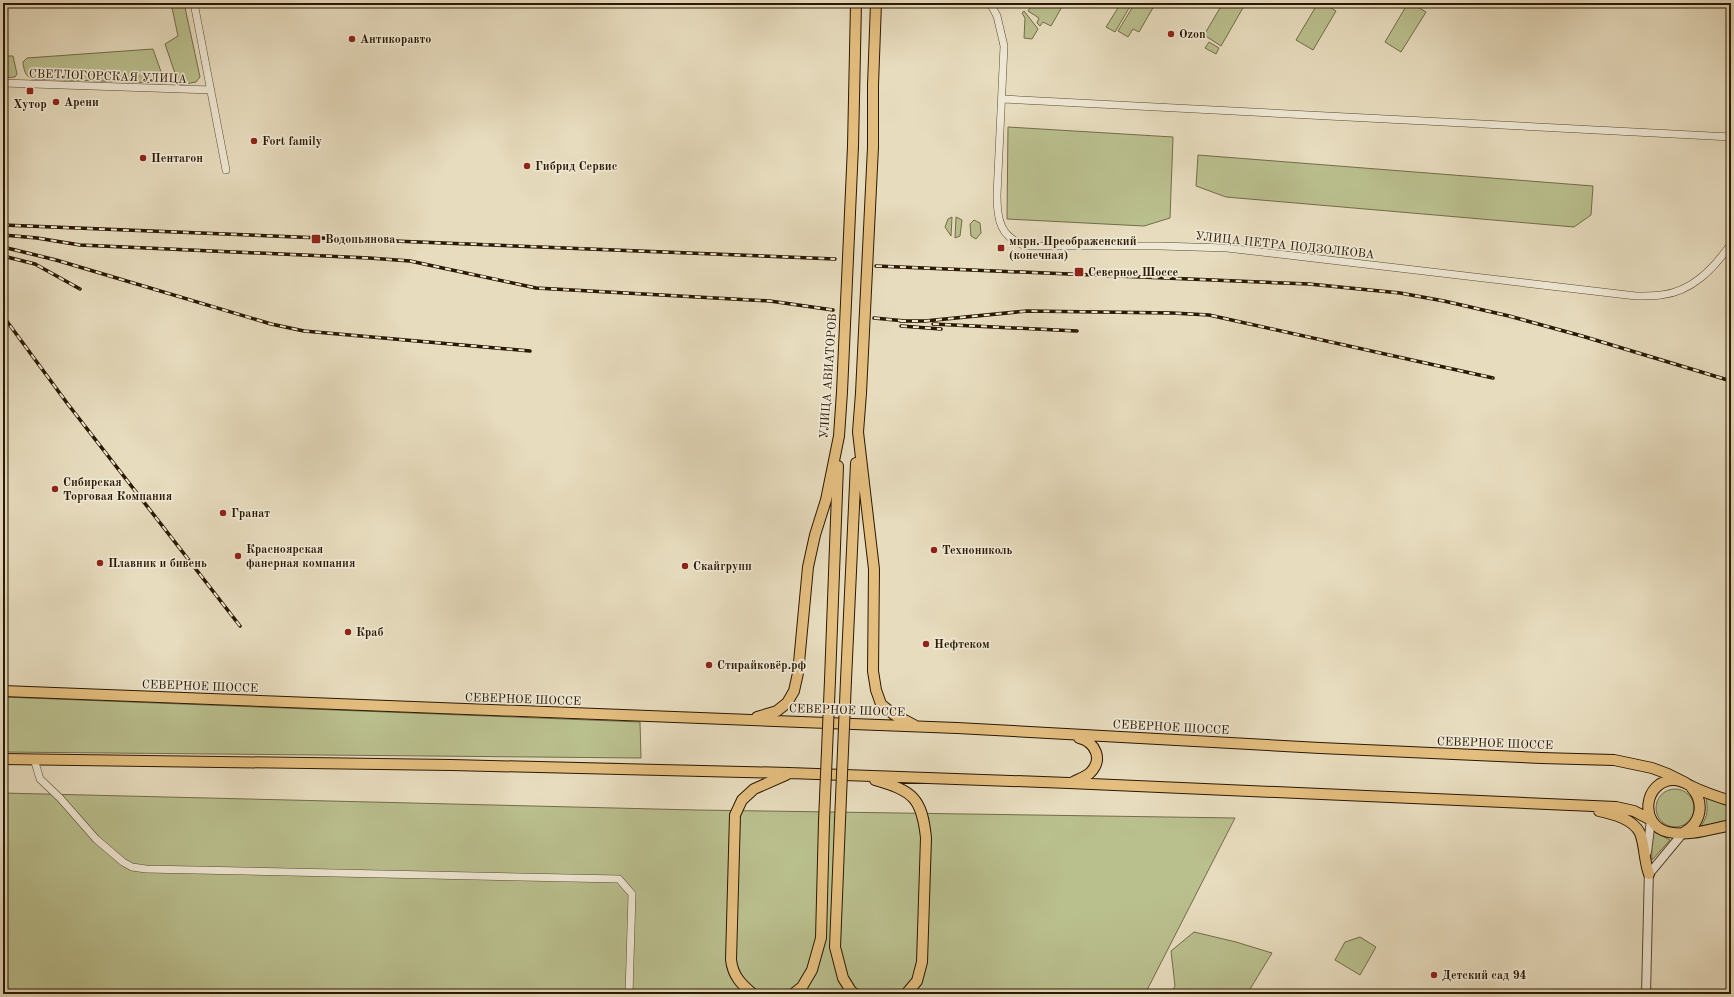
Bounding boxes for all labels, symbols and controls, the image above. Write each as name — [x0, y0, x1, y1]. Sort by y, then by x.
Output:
marker: Ozon — [1166, 29, 1176, 39]
place label: Ozon — [1179, 29, 1206, 41]
marker: Антикоравто — [347, 34, 357, 44]
place label: Антикоравто — [360, 34, 431, 46]
street label: СВЕТЛОГОРСКАЯ УЛИЦА — [29, 68, 187, 86]
marker: Хутор — [25, 86, 35, 96]
marker: Арени — [51, 97, 61, 107]
place label: Арени — [64, 97, 99, 109]
place label: Хутор — [13, 99, 47, 111]
marker: Fort family — [249, 136, 259, 146]
place label: Fort family — [262, 136, 322, 148]
marker: Пентагон — [138, 153, 148, 163]
place label: Пентагон — [151, 153, 203, 165]
marker: Гибрид Сервис — [522, 161, 532, 171]
place label: Гибрид Сервис — [535, 161, 618, 173]
street label: УЛИЦА ПЕТРА ПОДЗОЛКОВА — [1195, 231, 1375, 261]
marker: Водопьянова — [310, 233, 322, 245]
place label: Водопьянова — [325, 234, 395, 246]
place label: мкрн. Преображенский (конечная) — [1009, 236, 1137, 262]
marker: мкрн. Преображенский (конечная) — [996, 243, 1006, 253]
marker: Северное Шоссе — [1073, 266, 1085, 278]
place label: Северное Шоссе — [1088, 267, 1179, 279]
street label: УЛИЦА АВИАТОРОВ — [819, 313, 839, 439]
place label: Сибирская Торговая Компания — [63, 477, 172, 503]
marker: Сибирская Торговая Компания — [50, 484, 60, 494]
marker: Гранат — [218, 508, 228, 518]
place label: Гранат — [231, 508, 270, 520]
place label: Красноярская фанерная компания — [246, 544, 355, 570]
marker: Технониколь — [929, 545, 939, 555]
place label: Технониколь — [942, 545, 1013, 557]
marker: Красноярская фанерная компания — [233, 551, 243, 561]
marker: Плавник и бивень — [95, 558, 105, 568]
place label: Плавник и бивень — [108, 558, 207, 570]
marker: Скайгрупп — [680, 561, 690, 571]
place label: Скайгрупп — [693, 561, 752, 573]
marker: Краб — [343, 627, 353, 637]
place label: Краб — [356, 627, 384, 639]
marker: Нефтеком — [921, 639, 931, 649]
place label: Нефтеком — [934, 639, 990, 651]
marker: Стирайковёр.рф — [704, 660, 714, 670]
place label: Стирайковёр.рф — [717, 660, 807, 672]
street label: СЕВЕРНОЕ ШОССЕ — [142, 679, 258, 695]
street label: СЕВЕРНОЕ ШОССЕ — [465, 692, 581, 708]
street label: СЕВЕРНОЕ ШОССЕ — [789, 703, 905, 719]
street label: СЕВЕРНОЕ ШОССЕ — [1112, 719, 1229, 737]
street label: СЕВЕРНОЕ ШОССЕ — [1437, 736, 1553, 752]
marker: Детский сад 94 — [1429, 970, 1439, 980]
place label: Детский сад 94 — [1442, 970, 1527, 982]

